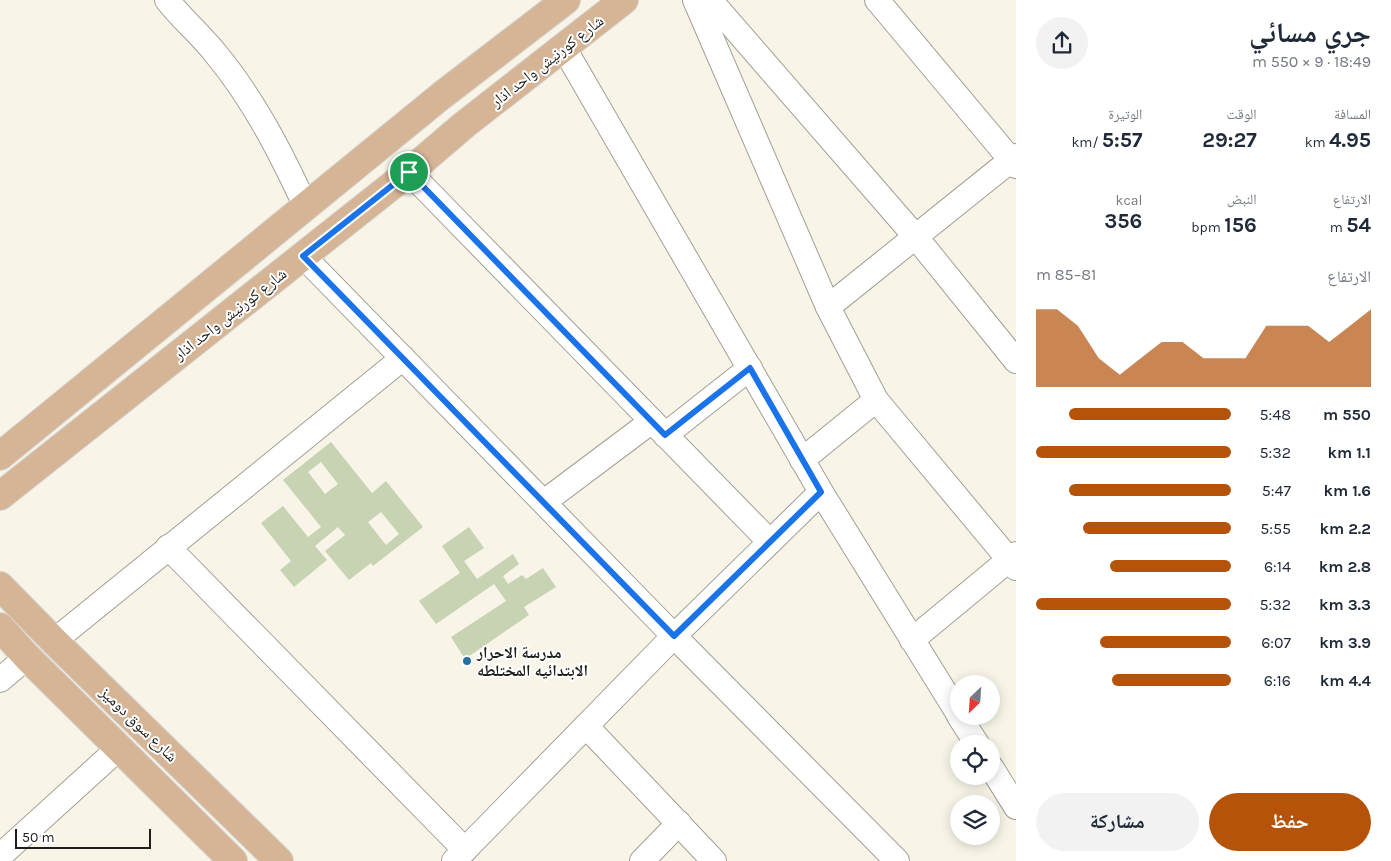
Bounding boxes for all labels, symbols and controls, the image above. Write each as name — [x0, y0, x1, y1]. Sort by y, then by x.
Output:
street label: شارع كورنيش واحد اذار — [486, 11, 608, 112]
text: جري مسائي — [1249, 16, 1371, 49]
button: share — [1036, 17, 1088, 69]
text: 18:49 · 9 × 550 m — [1252, 52, 1371, 71]
text: الوتيرة — [1108, 106, 1142, 123]
text: الوقت — [1227, 106, 1257, 123]
text: المسافة — [1334, 106, 1371, 123]
text: 5:57 — [1102, 128, 1142, 152]
text: 29:27 — [1202, 128, 1257, 152]
text: 4.95 — [1329, 128, 1371, 152]
text: /km — [1071, 134, 1102, 151]
text: km — [1305, 134, 1329, 151]
pin — [388, 151, 430, 193]
icon: arrive — [395, 158, 423, 186]
text: النبض — [1227, 191, 1257, 208]
text: الارتفاع — [1333, 191, 1371, 208]
text: kcal — [1116, 192, 1142, 209]
text: 356 — [1104, 209, 1142, 233]
text: 156 — [1224, 213, 1257, 237]
text: 54 — [1346, 213, 1371, 237]
text: bpm — [1191, 219, 1224, 236]
text: m — [1330, 219, 1346, 236]
street label: شارع كورنيش واحد اذار — [169, 264, 291, 365]
text: 81–85 m — [1036, 265, 1096, 284]
text: الارتفاع — [1327, 267, 1371, 286]
text: 5:48 — [1260, 405, 1291, 424]
text: 550 m — [1323, 405, 1371, 424]
text: 5:32 — [1260, 443, 1291, 462]
text: 1.1 km — [1327, 443, 1371, 462]
text: 5:47 — [1262, 481, 1291, 500]
text: 1.6 km — [1323, 481, 1371, 500]
text: 5:55 — [1260, 519, 1291, 538]
text: 2.2 km — [1319, 519, 1371, 538]
text: 6:14 — [1264, 557, 1291, 576]
text: 2.8 km — [1319, 557, 1371, 576]
text: 5:32 — [1260, 595, 1291, 614]
text: 3.3 km — [1319, 595, 1371, 614]
text: 6:07 — [1261, 633, 1291, 652]
text: 3.9 km — [1319, 633, 1371, 652]
place label: مدرسة الاحرار الابتدائيه المختلطه — [476, 643, 588, 680]
marker: مدرسة الاحرار الابتدائيه المختلطه — [461, 655, 473, 667]
text: 6:16 — [1264, 671, 1291, 690]
text: 4.4 km — [1320, 671, 1371, 690]
north arrow — [950, 675, 1000, 725]
map controls — [950, 675, 1000, 845]
street label: شارع سوق دوميز — [95, 682, 182, 766]
button: locate — [950, 735, 1000, 785]
button: مشاركة — [1036, 793, 1199, 851]
button: حفظ — [1209, 793, 1371, 851]
button: layers — [950, 795, 1000, 845]
scale bar — [15, 826, 151, 849]
text: 50 m — [22, 829, 55, 846]

